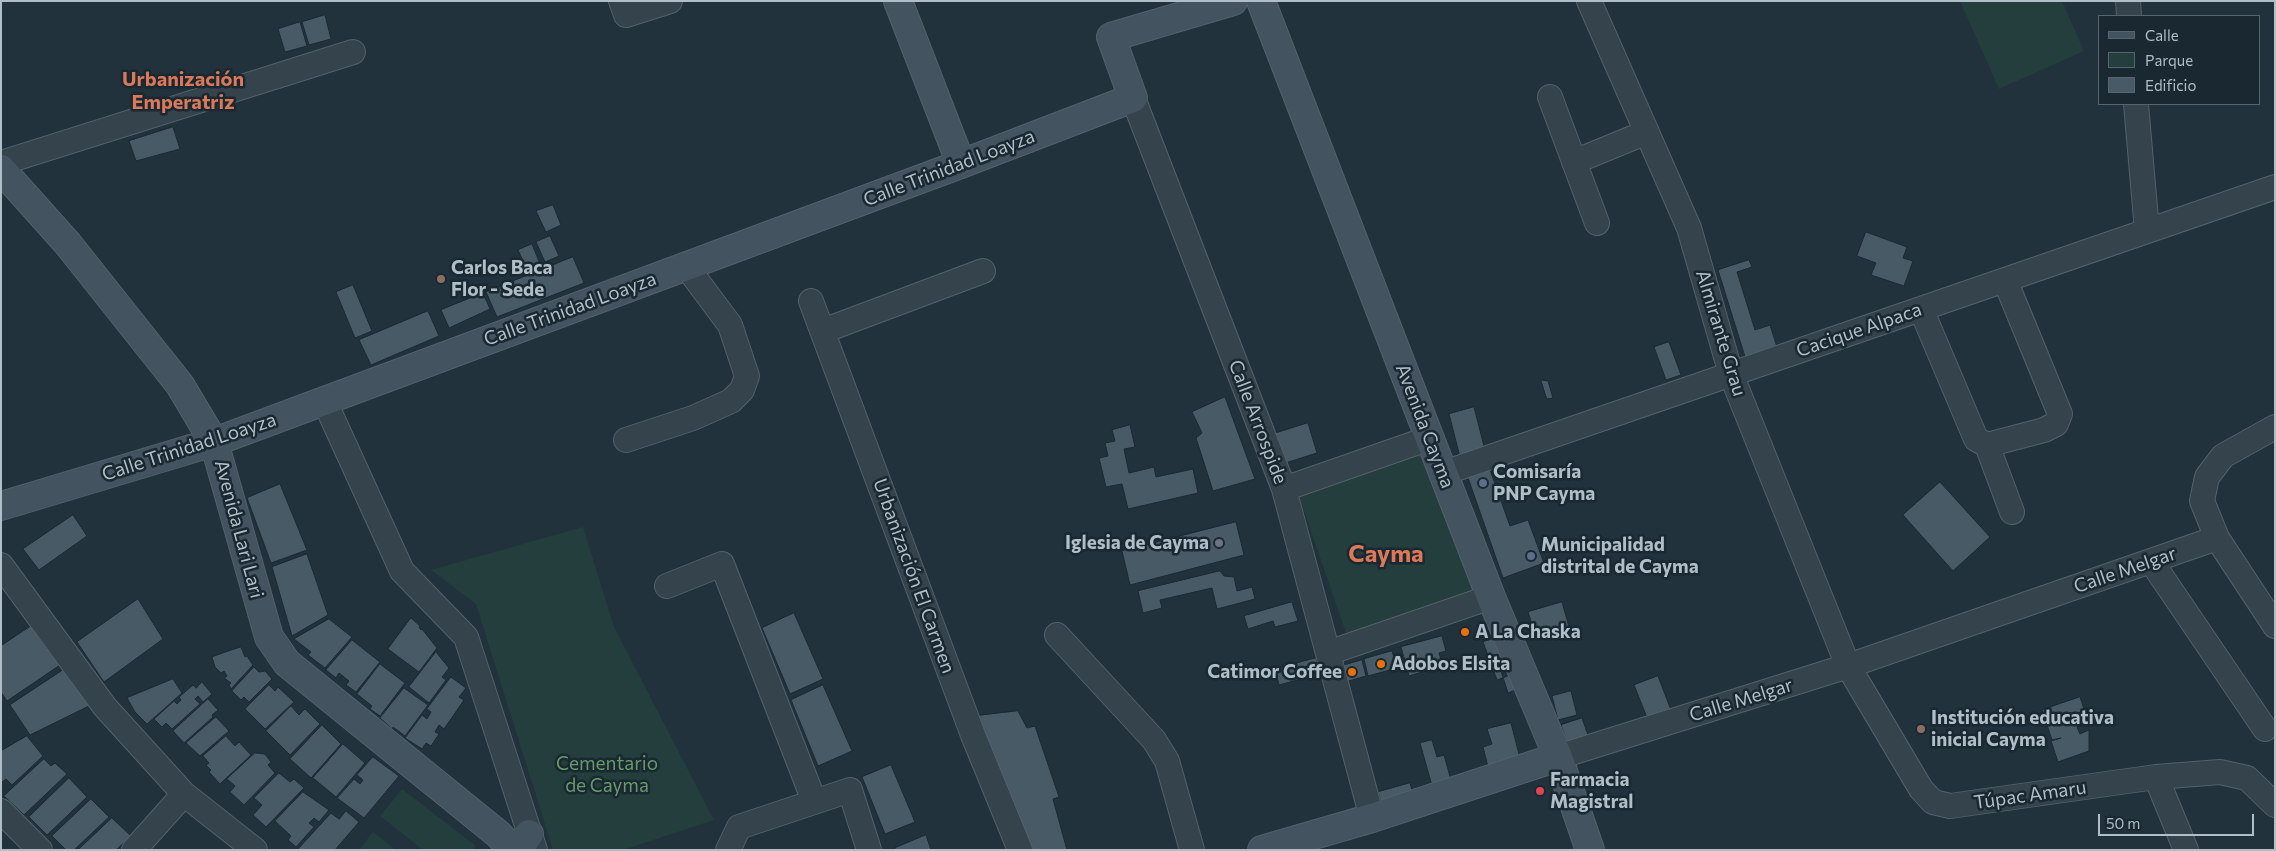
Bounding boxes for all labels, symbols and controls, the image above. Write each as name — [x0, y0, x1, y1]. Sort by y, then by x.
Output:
legend — [2098, 15, 2261, 105]
text: Calle — [2145, 26, 2179, 44]
text: Parque — [2145, 51, 2193, 69]
district label: Urbanización Emperatriz — [122, 67, 244, 114]
text: Edificio — [2145, 76, 2196, 94]
street label: Calle Trinidad Loayza — [860, 125, 1038, 211]
place label: Carlos Baca Flor - Sede — [451, 257, 552, 301]
street label: Calle Trinidad Loayza — [481, 267, 659, 351]
street label: Almirante Grau — [1691, 267, 1751, 399]
marker: Carlos Baca Flor - Sede — [435, 273, 447, 285]
street label: Cacique Alpaca — [1793, 298, 1925, 362]
street label: Calle Arrospide — [1224, 357, 1292, 487]
street label: Avenida Cayma — [1391, 361, 1459, 491]
street label: Calle Trinidad Loayza — [99, 408, 279, 486]
street label: Avenida Lari Lari — [210, 457, 268, 601]
place label: Comisaría PNP Cayma — [1493, 461, 1595, 505]
street label: Urbanización El Carmen — [868, 475, 960, 677]
marker: Comisaría PNP Cayma — [1477, 477, 1489, 489]
place label: Iglesia de Cayma — [1065, 532, 1209, 554]
place label: Municipalidad distrital de Cayma — [1541, 534, 1699, 578]
marker: Iglesia de Cayma — [1213, 537, 1225, 549]
district label: Cayma — [1348, 540, 1424, 568]
street label: Calle Melgar — [2071, 542, 2179, 598]
marker: Municipalidad distrital de Cayma — [1525, 550, 1537, 562]
place label: A La Chaska — [1475, 621, 1581, 643]
marker: A La Chaska — [1459, 626, 1471, 638]
place label: Adobos Elsita — [1391, 653, 1510, 675]
marker: Adobos Elsita — [1375, 658, 1387, 670]
place label: Catimor Coffee — [1207, 661, 1342, 683]
marker: Catimor Coffee — [1346, 666, 1358, 678]
street label: Calle Melgar — [1687, 673, 1795, 727]
place label: Institución educativa inicial Cayma — [1931, 707, 2114, 751]
marker: Institución educativa inicial Cayma — [1915, 723, 1927, 735]
park label: Cementario de Cayma — [556, 753, 658, 797]
place label: Farmacia Magistral — [1550, 769, 1633, 813]
street label: Túpac Amaru — [1972, 776, 2088, 814]
marker: Farmacia Magistral — [1534, 785, 1546, 797]
scale bar — [2101, 804, 2257, 836]
text: 50 m — [2106, 814, 2140, 832]

